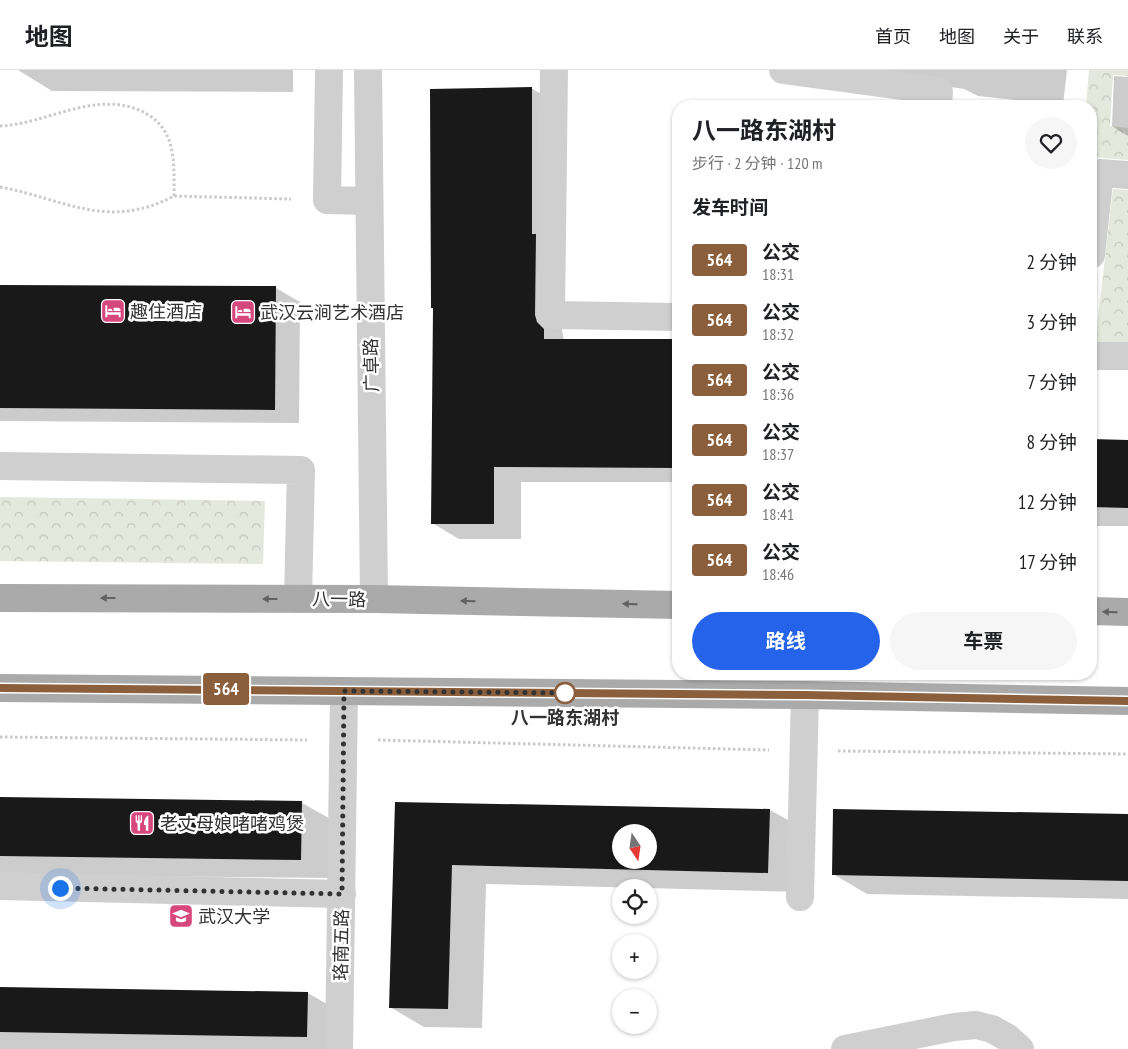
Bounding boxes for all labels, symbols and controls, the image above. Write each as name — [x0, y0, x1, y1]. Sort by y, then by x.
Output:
text: 地图 — [25, 21, 73, 52]
text: 首页 — [875, 25, 911, 48]
text: 地图 — [939, 25, 975, 48]
text: 关于 — [1003, 25, 1039, 48]
text: 联系 — [1067, 25, 1103, 48]
text: 八一路东湖村 — [692, 115, 836, 146]
button: heart — [1025, 117, 1077, 169]
text: 步行 · 2 分钟 · 120 m — [692, 153, 822, 173]
text: 发车时间 — [692, 195, 768, 219]
text: 公交 — [762, 240, 800, 264]
text: 564 — [707, 248, 732, 271]
text: 2 分钟 — [1026, 250, 1077, 274]
text: 18:31 — [762, 264, 794, 284]
hotel icon: 趣住酒店 — [100, 298, 126, 324]
hotel icon: 武汉云涧艺术酒店 — [230, 299, 256, 325]
place label: 趣住酒店 — [130, 300, 202, 323]
text: 公交 — [762, 300, 800, 324]
place label: 武汉云涧艺术酒店 — [260, 301, 404, 324]
text: 564 — [707, 308, 732, 331]
text: 3 分钟 — [1026, 310, 1077, 334]
text: 18:32 — [762, 324, 794, 344]
street label: 广卓路 — [359, 338, 383, 392]
text: 公交 — [762, 360, 800, 384]
text: 564 — [707, 368, 732, 391]
text: 7 分钟 — [1027, 370, 1077, 394]
text: 18:36 — [762, 384, 794, 404]
text: 公交 — [762, 420, 800, 444]
text: 564 — [707, 428, 732, 451]
text: 8 分钟 — [1026, 430, 1077, 454]
text: 18:37 — [762, 444, 794, 464]
text: 公交 — [762, 480, 800, 504]
text: 564 — [707, 488, 732, 511]
text: 12 分钟 — [1018, 490, 1077, 514]
text: 18:41 — [762, 504, 794, 524]
text: 公交 — [762, 540, 800, 564]
text: 564 — [707, 548, 732, 571]
text: 17 分钟 — [1019, 550, 1077, 574]
text: 18:46 — [762, 564, 794, 584]
street label: 八一路 — [312, 587, 366, 611]
one-way arrow — [99, 594, 115, 602]
one-way arrow — [262, 595, 278, 603]
one-way arrow — [459, 597, 475, 605]
one-way arrow — [622, 600, 638, 608]
one-way arrow — [1101, 607, 1117, 615]
button: 路线 — [692, 612, 880, 670]
button: 车票 — [890, 612, 1077, 670]
line badge: 564 — [197, 673, 255, 705]
text: 564 — [213, 677, 239, 700]
marker: 八一路东湖村 — [554, 682, 576, 704]
place label: 八一路东湖村 — [511, 706, 619, 729]
restaurant icon: 老丈母娘啫啫鸡煲 — [129, 810, 155, 836]
place label: 老丈母娘啫啫鸡煲 — [160, 812, 304, 835]
north arrow — [612, 824, 658, 869]
map controls — [612, 824, 657, 1034]
your location — [48, 876, 73, 901]
button: locate — [612, 879, 657, 924]
school or university icon: 武汉大学 — [168, 903, 194, 929]
place label: 武汉大学 — [198, 905, 270, 928]
street label: 珞南五路 — [329, 909, 353, 981]
button: + — [612, 934, 657, 979]
button: − — [612, 989, 657, 1034]

